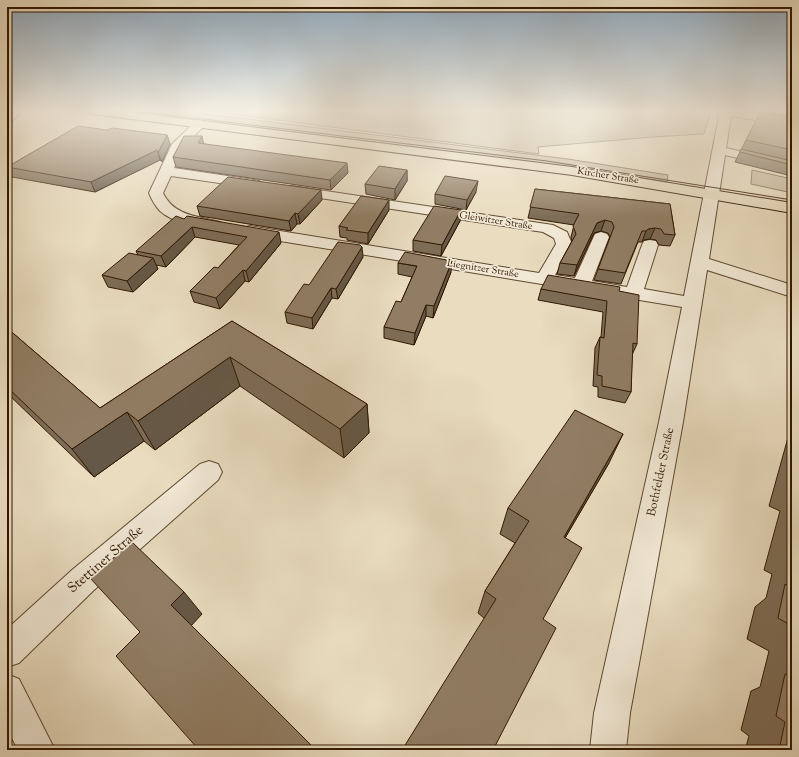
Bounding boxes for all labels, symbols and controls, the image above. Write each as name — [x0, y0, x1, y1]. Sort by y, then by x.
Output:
street label: Kircher Straße — [576, 164, 640, 188]
street label: Gleiwitzer Straße — [458, 208, 534, 234]
street label: Liegnitzer Straße — [446, 256, 520, 282]
street label: Bothfelder Straße — [643, 426, 679, 518]
street label: Stettiner Straße — [64, 521, 148, 599]

